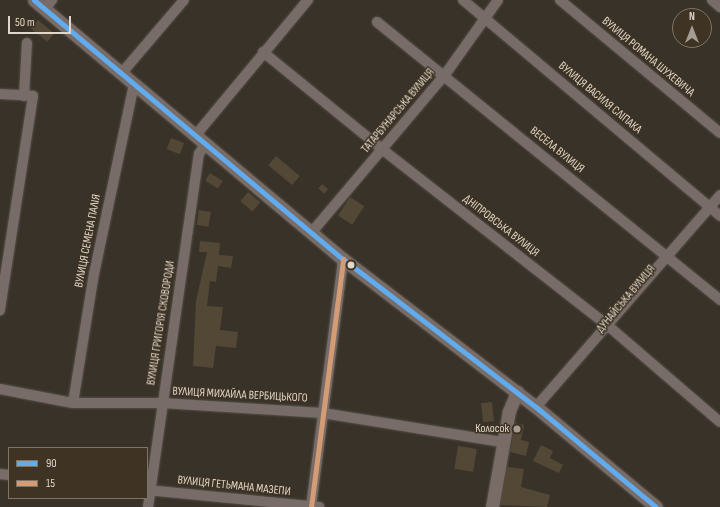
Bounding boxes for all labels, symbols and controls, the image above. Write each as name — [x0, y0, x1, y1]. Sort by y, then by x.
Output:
scale bar — [10, 8, 73, 34]
north arrow — [672, 8, 712, 48]
text: N — [689, 10, 695, 23]
street label: ВУЛИЦЯ РОМАНА ШУХЕВИЧА — [599, 14, 697, 100]
text: 50 m — [15, 15, 35, 30]
street label: ВУЛИЦЯ ВАСИЛЯ СЛІПАКА — [555, 59, 645, 137]
street label: ТАТАРБУНАРСЬКА ВУЛИЦЯ — [358, 66, 438, 156]
street label: ВЕСЕЛА ВУЛИЦЯ — [527, 124, 587, 176]
street label: ДНІПРОВСЬКА ВУЛИЦЯ — [460, 192, 542, 260]
street label: ВУЛИЦЯ СЕМЕНА ПАЛІЯ — [72, 193, 104, 289]
street label: ВУЛИЦЯ ГРИГОРІЯ СКОВОРОДИ — [144, 260, 178, 386]
unlabelled marker — [346, 260, 356, 270]
street label: ДУНАЙСЬКА ВУЛИЦЯ — [594, 262, 658, 336]
street label: ВУЛИЦЯ МИХАЙЛА ВЕРБИЦЬКОГО — [172, 384, 308, 406]
place label: Колосок — [475, 422, 509, 436]
marker: Колосок — [512, 424, 522, 434]
legend — [8, 447, 148, 499]
text: 90 — [46, 456, 57, 471]
street label: ВУЛИЦЯ ГЕТЬМАНА МАЗЕПИ — [177, 473, 291, 499]
text: 15 — [46, 476, 55, 491]

